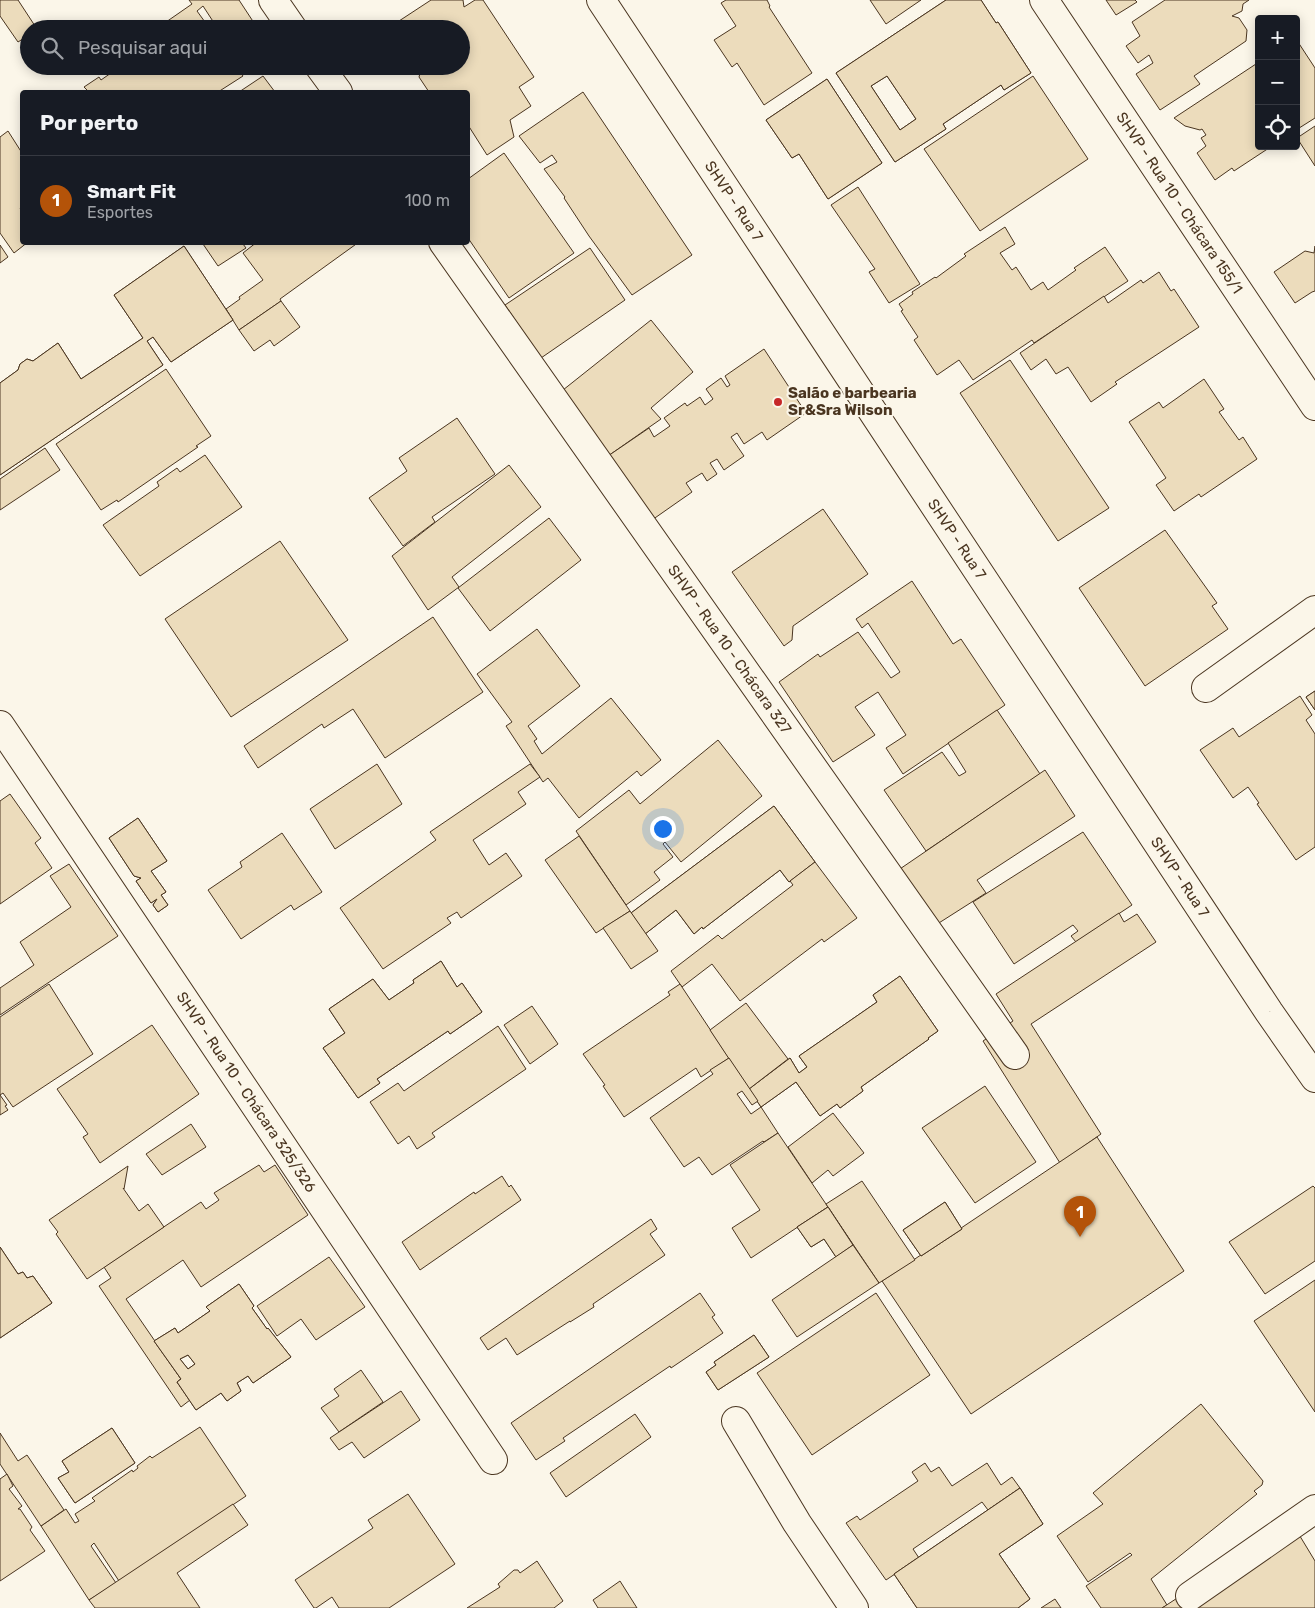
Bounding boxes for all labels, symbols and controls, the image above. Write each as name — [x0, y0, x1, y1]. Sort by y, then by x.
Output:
map controls — [1255, 15, 1300, 150]
button: + — [1255, 15, 1300, 60]
search box — [20, 20, 470, 75]
icon: search — [38, 34, 66, 62]
text: Pesquisar aqui — [78, 36, 207, 59]
button: − — [1255, 60, 1300, 105]
button: locate — [1255, 105, 1300, 150]
street label: SHVP - Rua 10 - Chácara 155/1 — [1112, 109, 1247, 297]
text: Por perto — [40, 110, 138, 135]
street label: SHVP - Rua 7 — [701, 158, 767, 245]
text: Smart Fit — [87, 180, 176, 203]
text: 1 — [52, 191, 60, 210]
text: 100 m — [405, 191, 450, 210]
text: Esportes — [87, 203, 153, 222]
place label: Salão e barbearia Sr&Sra Wilson — [788, 384, 917, 419]
marker: Salão e barbearia Sr&Sra Wilson — [772, 396, 784, 408]
street label: SHVP - Rua 7 — [924, 496, 990, 583]
street label: SHVP - Rua 10 - Chácara 327 — [664, 561, 795, 737]
your location — [650, 816, 676, 842]
street label: SHVP - Rua 7 — [1147, 834, 1213, 921]
street label: SHVP - Rua 10 - Chácara 325/326 — [173, 988, 320, 1196]
pin: 1 — [1064, 1196, 1096, 1237]

